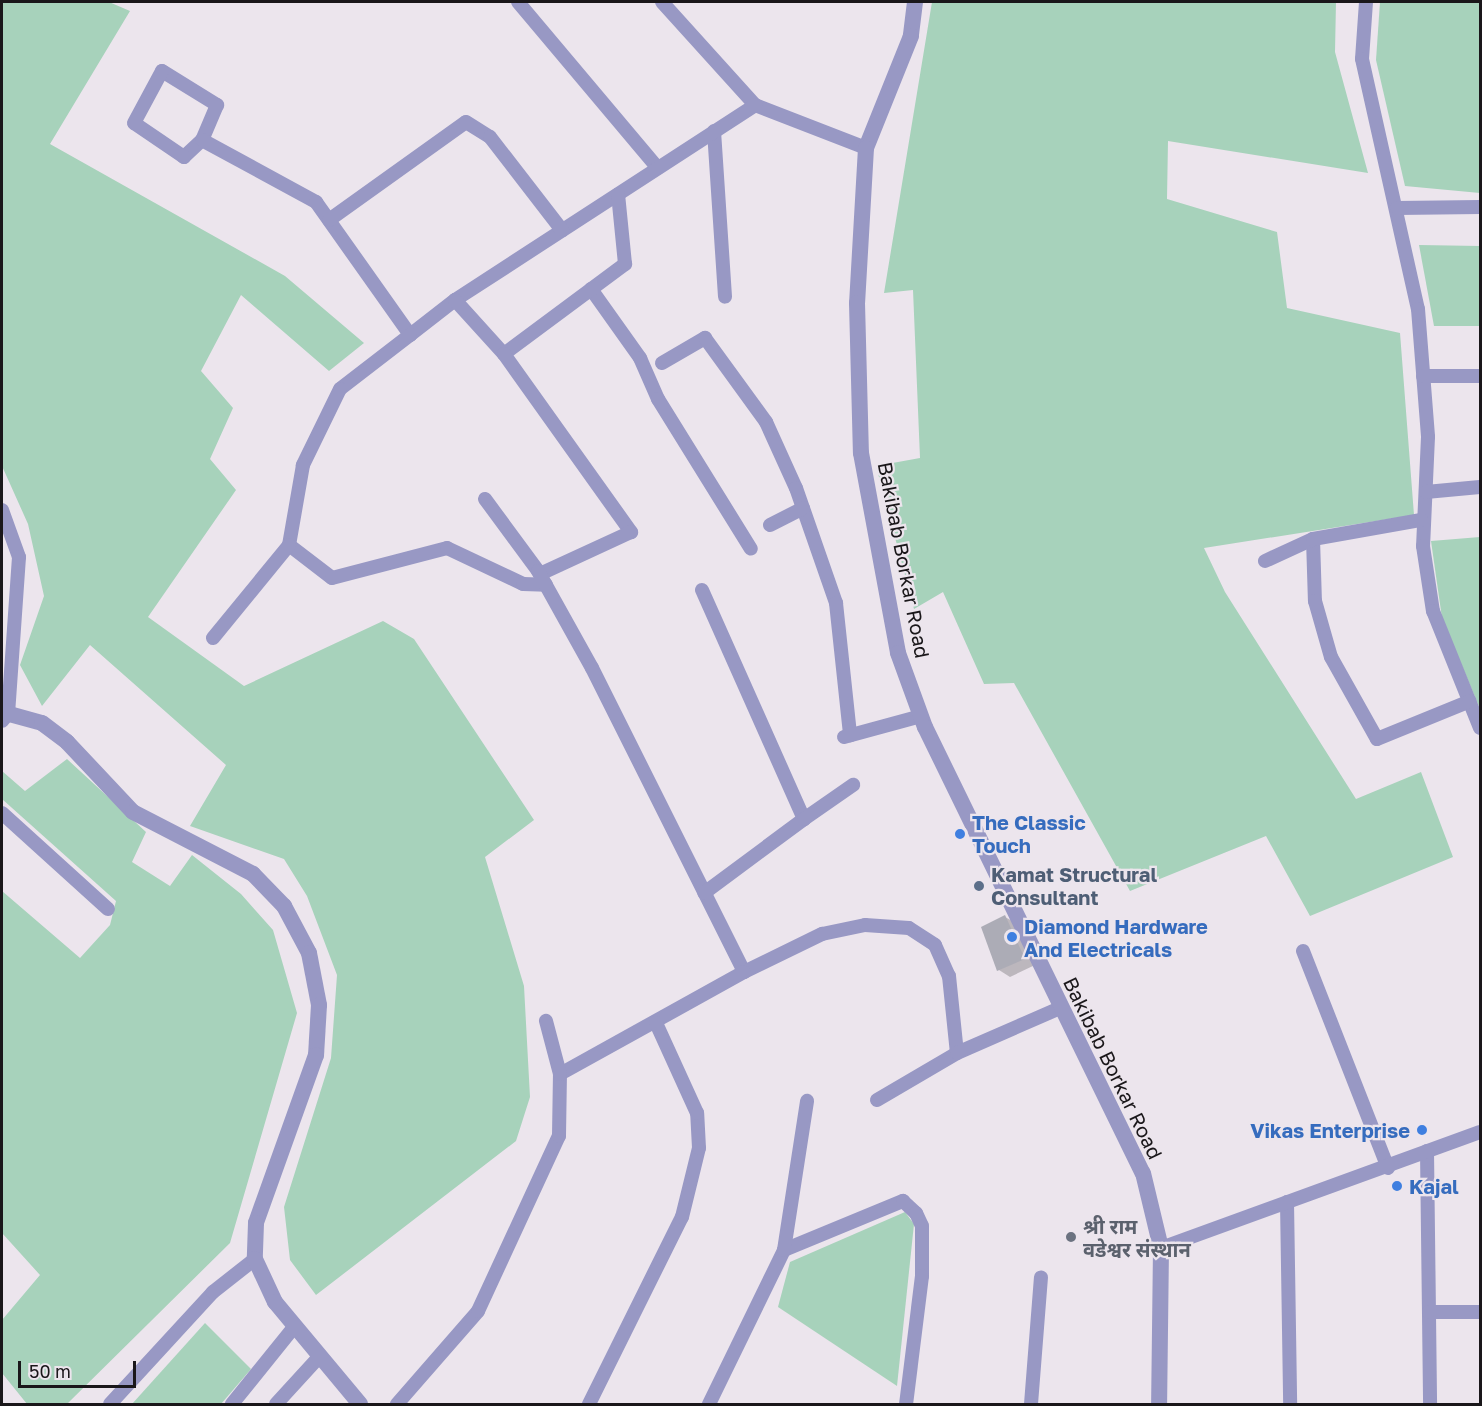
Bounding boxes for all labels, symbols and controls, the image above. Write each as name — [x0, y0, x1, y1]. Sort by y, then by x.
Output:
street label: Bakibab Borkar Road — [873, 460, 935, 660]
place label: The Classic Touch — [972, 810, 1086, 857]
marker: The Classic Touch — [953, 827, 967, 841]
place label: Kamat Structural Consultant — [991, 862, 1157, 909]
marker: Kamat Structural Consultant — [972, 879, 986, 893]
place label: Diamond Hardware And Electricals — [1024, 914, 1208, 961]
marker: Diamond Hardware And Electricals — [1005, 930, 1019, 944]
street label: Bakibab Borkar Road — [1058, 973, 1168, 1163]
place label: Vikas Enterprise — [1250, 1118, 1410, 1142]
marker: Vikas Enterprise — [1415, 1123, 1429, 1137]
place label: Kajal — [1409, 1174, 1459, 1198]
marker: Kajal — [1390, 1179, 1404, 1193]
place label: श्री राम वडेश्वर संस्थान — [1083, 1214, 1191, 1261]
marker: श्री राम वडेश्वर संस्थान — [1064, 1230, 1078, 1244]
scale bar — [21, 1349, 140, 1387]
text: 50 m — [29, 1360, 71, 1382]

